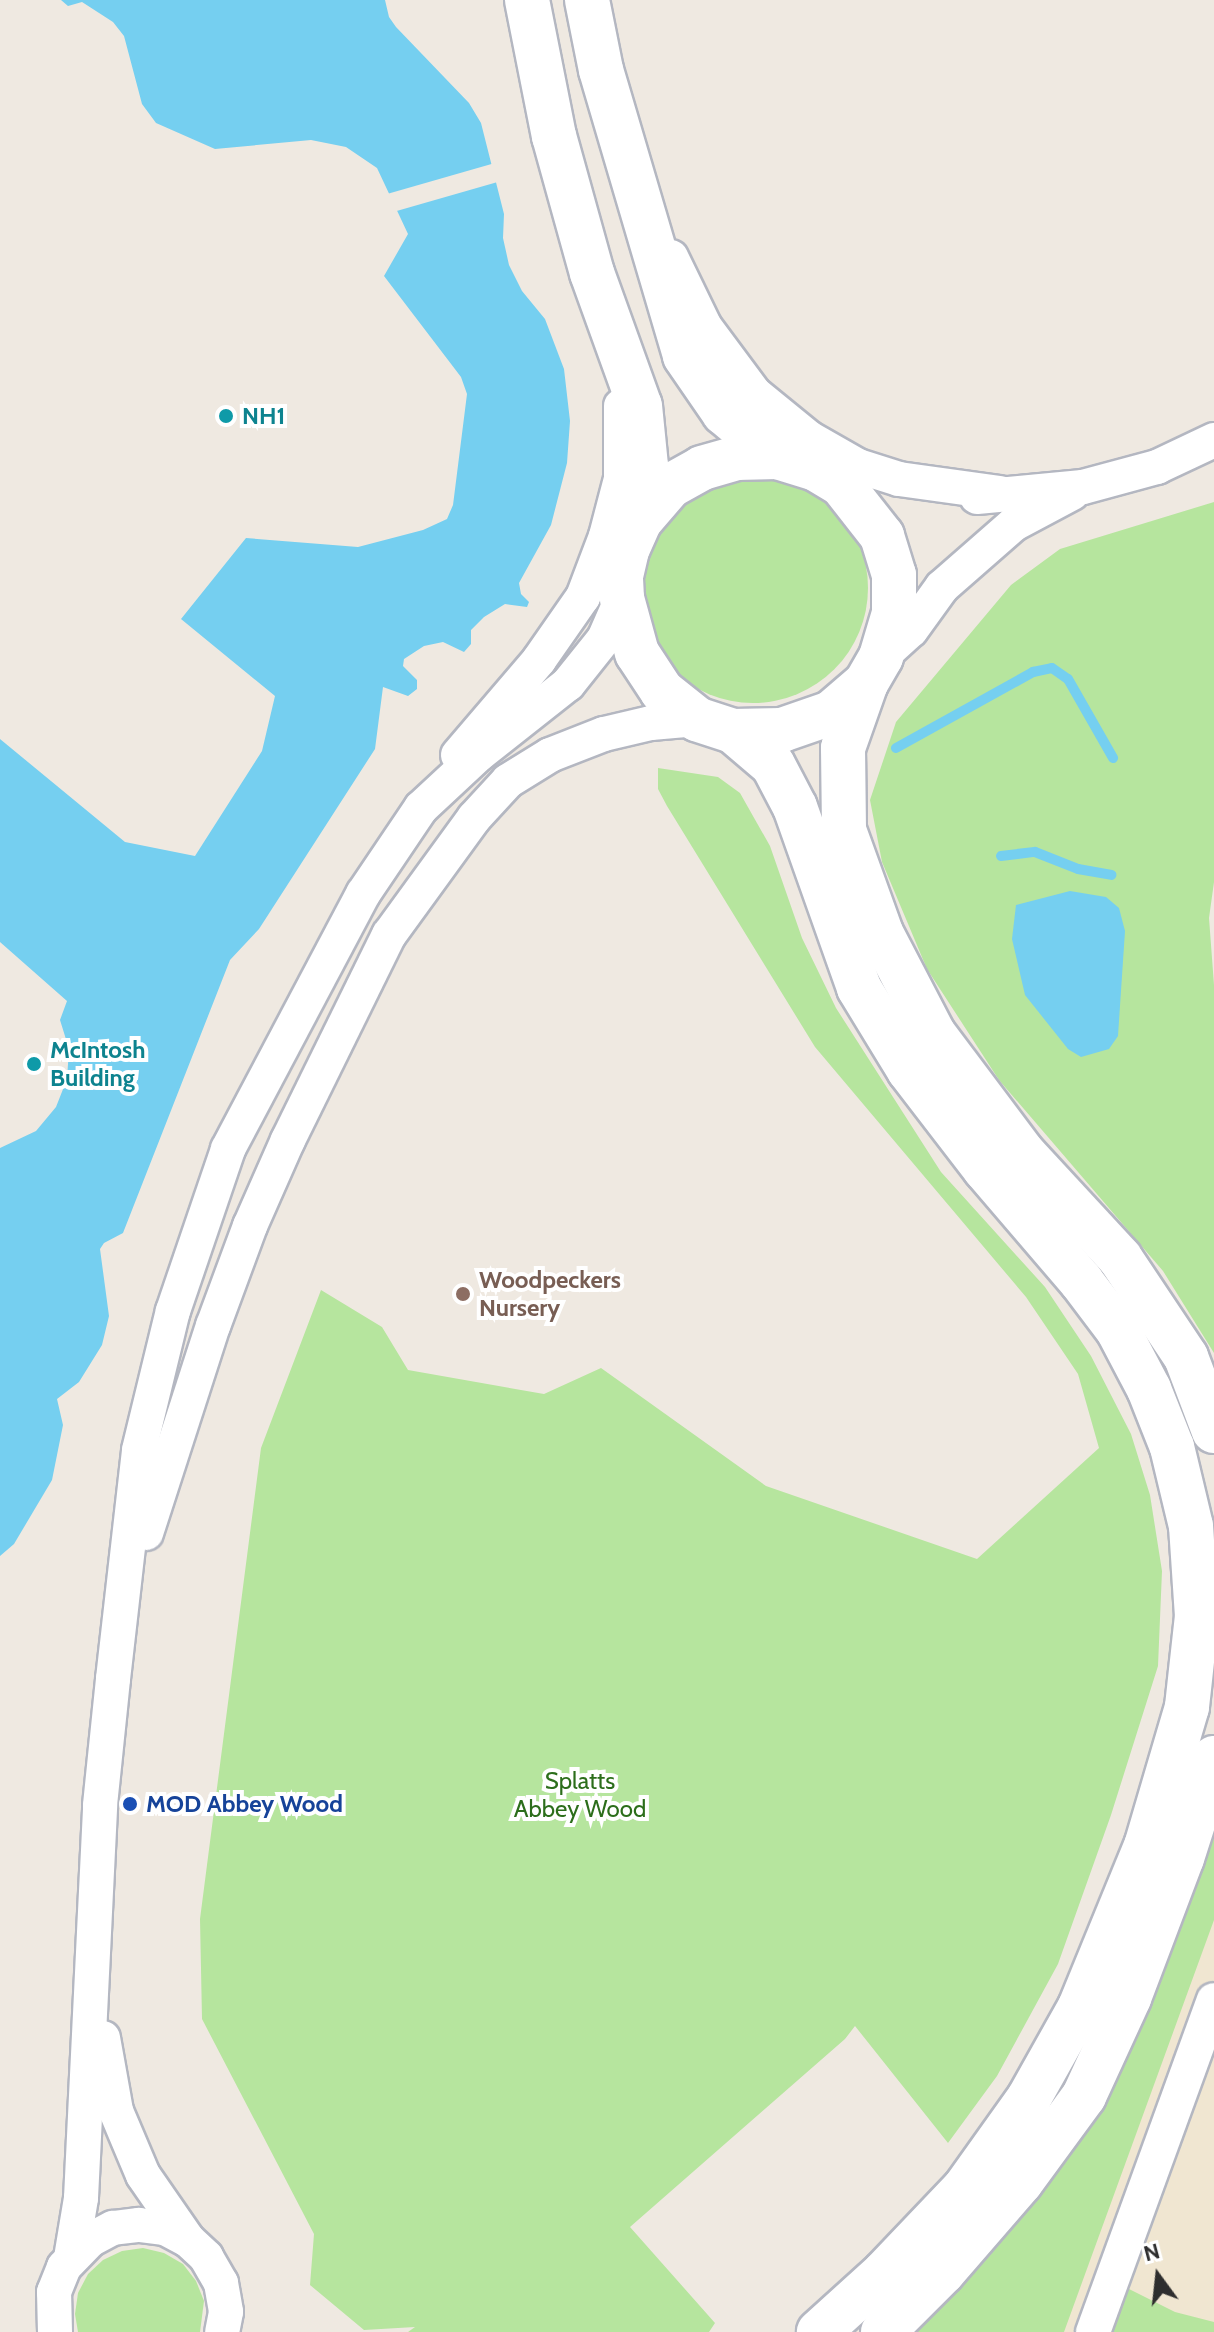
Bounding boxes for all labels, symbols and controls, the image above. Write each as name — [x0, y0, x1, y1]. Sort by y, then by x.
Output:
place label: NH1 — [242, 402, 285, 430]
marker: NH1 — [217, 407, 235, 425]
place label: McIntosh Building — [50, 1036, 145, 1092]
marker: McIntosh Building — [25, 1055, 43, 1073]
place label: Woodpeckers Nursery — [479, 1266, 621, 1322]
marker: Woodpeckers Nursery — [454, 1285, 472, 1303]
park label: Splatts Abbey Wood — [514, 1767, 646, 1823]
place label: MOD Abbey Wood — [146, 1790, 343, 1818]
marker: MOD Abbey Wood — [121, 1795, 139, 1813]
north arrow — [1118, 2236, 1198, 2316]
text: N — [1141, 2237, 1163, 2267]

